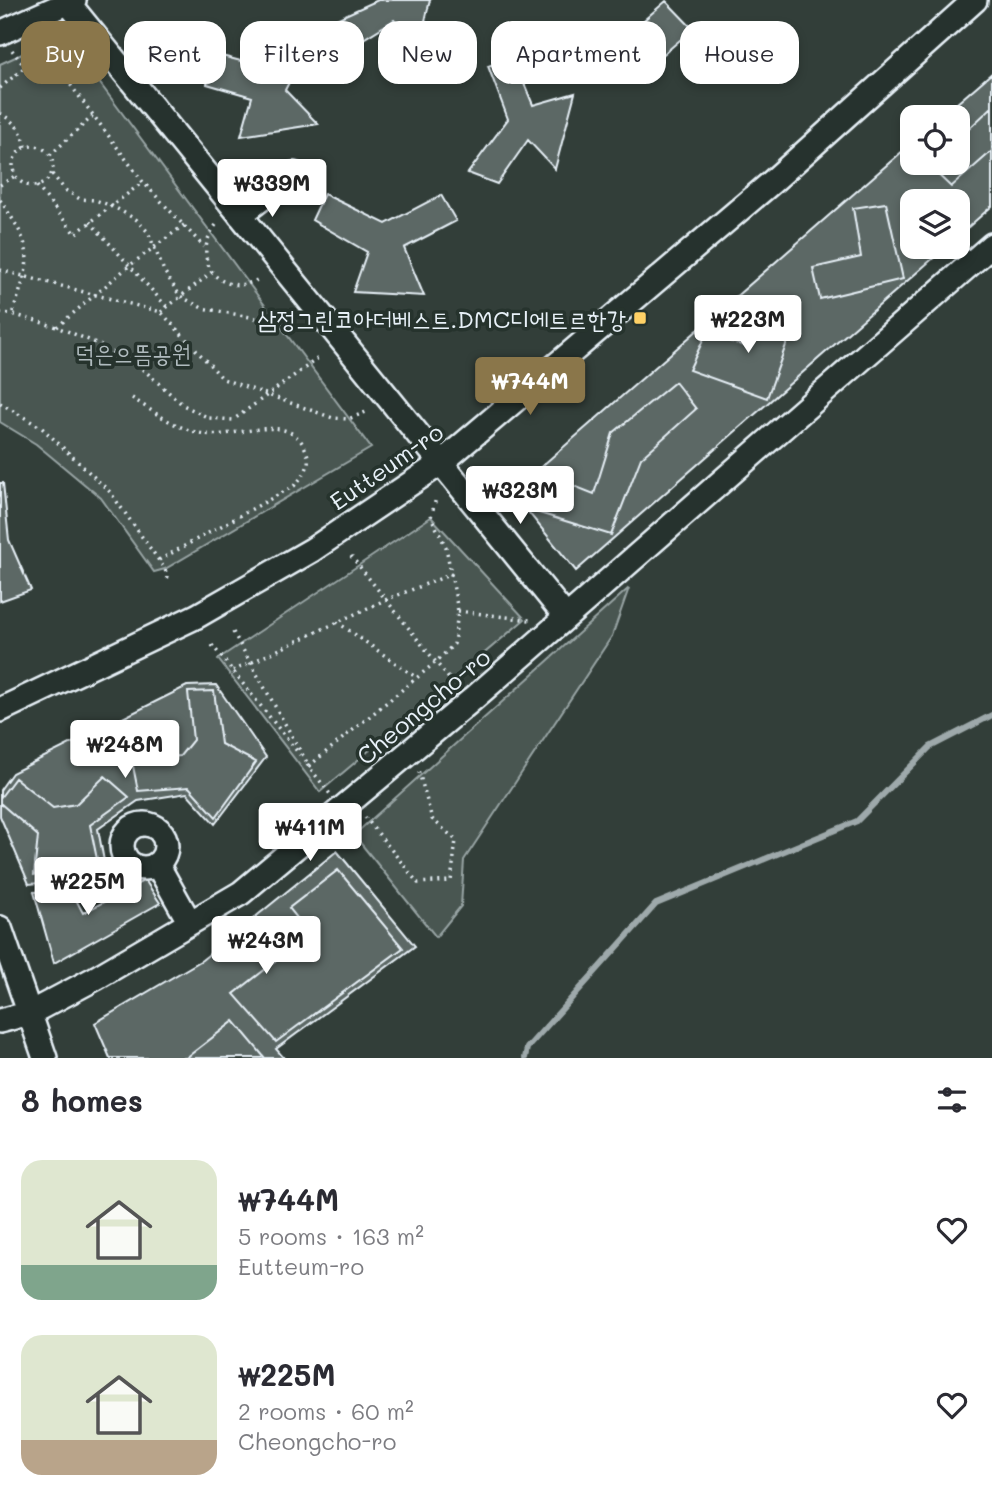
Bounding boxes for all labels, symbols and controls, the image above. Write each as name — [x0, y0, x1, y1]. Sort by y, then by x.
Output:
chip: Buy — [21, 21, 110, 84]
chip: Rent — [124, 21, 226, 84]
chip: Filters — [240, 21, 364, 84]
chip: New — [378, 21, 477, 84]
chip: Apartment — [491, 21, 666, 84]
chip: House — [680, 21, 799, 84]
map controls — [900, 105, 970, 259]
button: locate — [900, 105, 970, 175]
pin: ₩339M — [223, 160, 321, 219]
text: ₩339M — [233, 167, 311, 197]
button: layers — [900, 189, 970, 259]
pin: ₩223M — [699, 296, 797, 355]
place label: 삼정그린코아더베스트.DMC디에트르한강 — [257, 303, 626, 334]
text: ₩223M — [710, 303, 786, 333]
marker: 삼정그린코아더베스트.DMC디에트르한강 — [632, 310, 648, 326]
park label: 덕은으뜸공원 — [75, 337, 191, 368]
pin: ₩744M — [481, 358, 579, 417]
text: ₩744M — [491, 365, 569, 395]
street label: Eutteum-ro — [323, 416, 449, 516]
pin: ₩323M — [471, 466, 569, 526]
text: ₩323M — [482, 474, 558, 504]
street label: Cheongcho-ro — [350, 641, 496, 771]
pin: ₩248M — [76, 720, 174, 780]
text: ₩248M — [86, 728, 164, 758]
pin: ₩411M — [261, 804, 359, 863]
text: ₩411M — [275, 811, 345, 841]
pin: ₩225M — [39, 858, 137, 917]
text: ₩225M — [51, 865, 125, 895]
pin: ₩243M — [217, 916, 315, 976]
text: ₩243M — [228, 924, 304, 954]
text: 8 homes — [21, 1080, 143, 1120]
icon: filters — [933, 1081, 971, 1119]
text: ₩744M — [238, 1179, 339, 1219]
icon: home — [77, 1188, 161, 1272]
icon: heart — [933, 1211, 971, 1249]
text: 5 rooms · 163 m² — [238, 1221, 424, 1251]
text: Eutteum-ro — [238, 1251, 364, 1281]
text: ₩225M — [238, 1354, 336, 1394]
icon: home — [77, 1363, 161, 1447]
icon: heart — [933, 1386, 971, 1424]
text: 2 rooms · 60 m² — [238, 1396, 414, 1426]
text: Cheongcho-ro — [238, 1426, 396, 1456]

